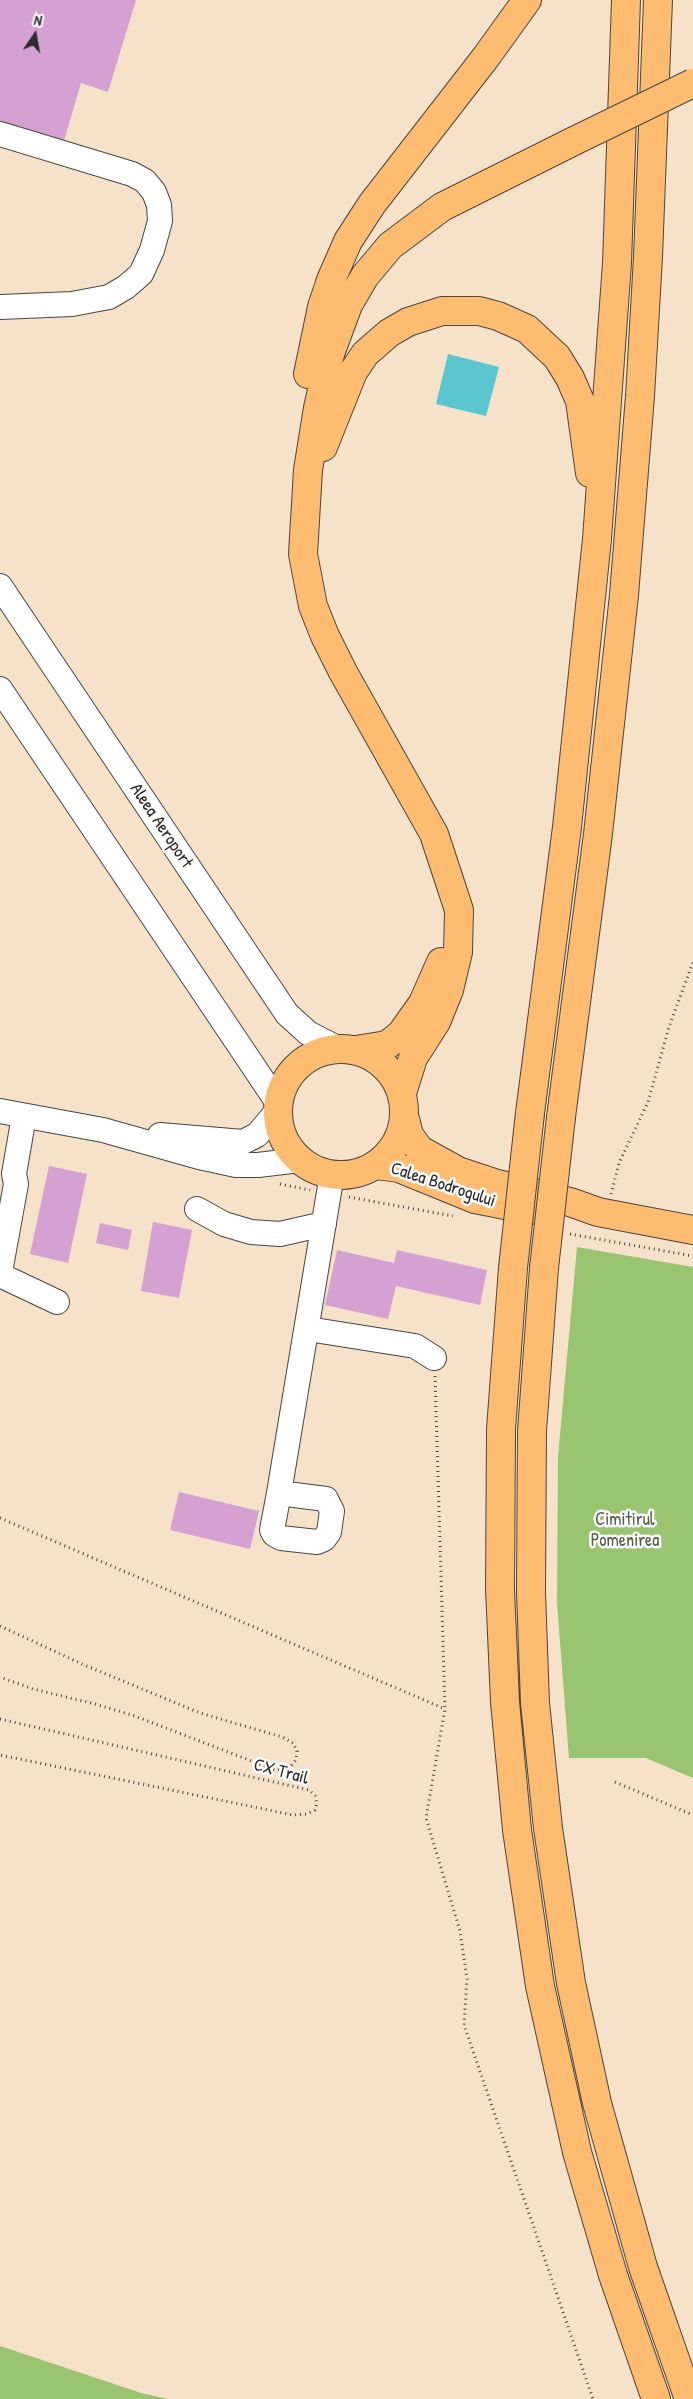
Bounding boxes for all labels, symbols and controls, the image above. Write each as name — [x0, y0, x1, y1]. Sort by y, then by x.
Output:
north arrow — [10, 10, 60, 60]
text: N — [33, 10, 44, 30]
street label: Aleea Aeroport — [125, 780, 197, 872]
street label: Calea Bodrogului — [388, 1158, 498, 1212]
park label: Cimitirul Pomenirea — [591, 1509, 659, 1552]
street label: CX Trail — [251, 1754, 311, 1790]

